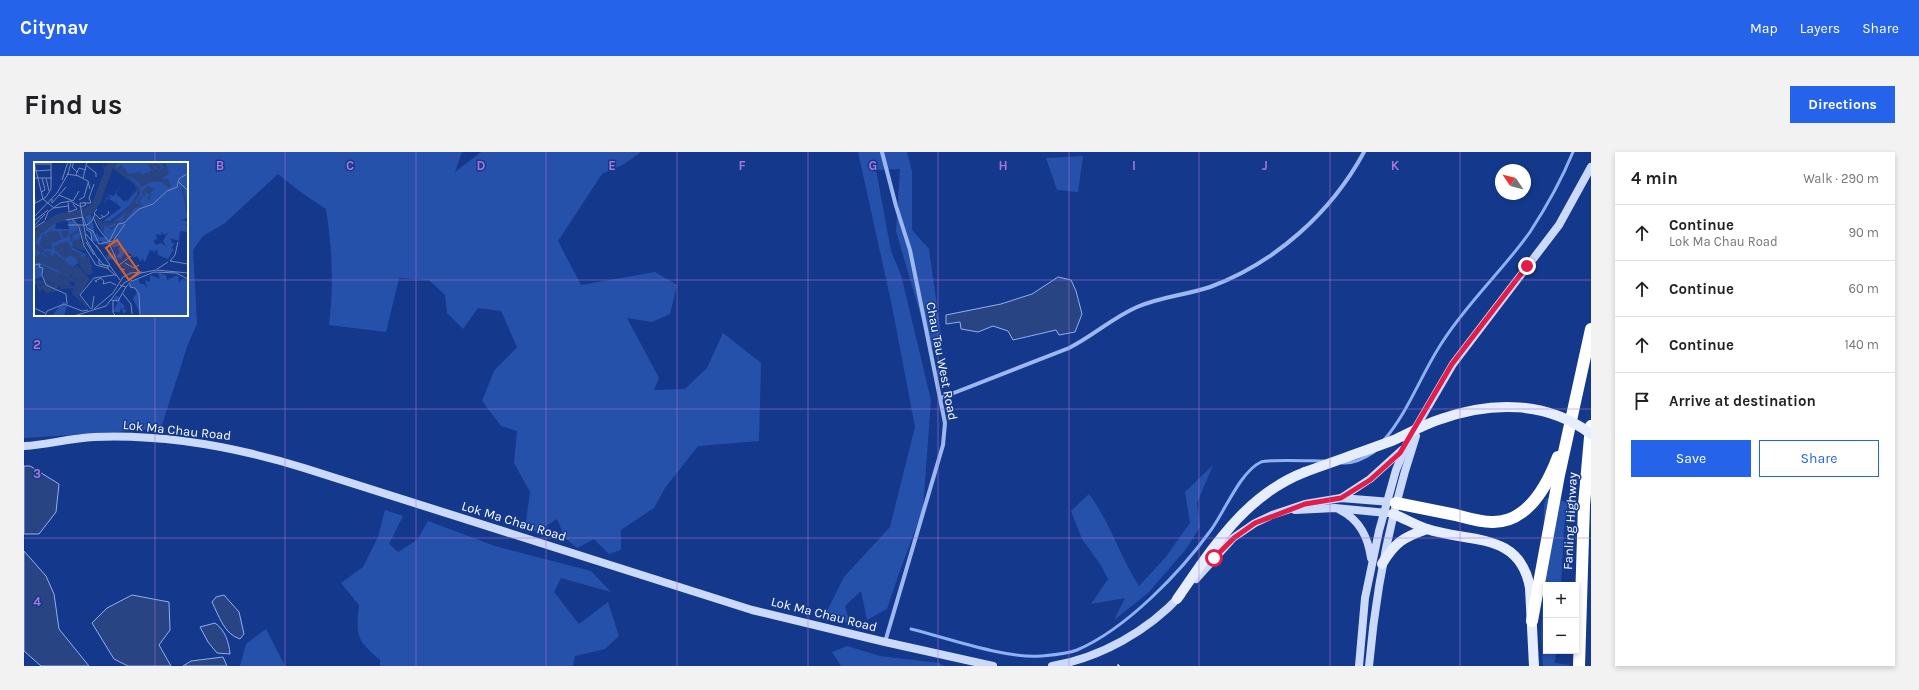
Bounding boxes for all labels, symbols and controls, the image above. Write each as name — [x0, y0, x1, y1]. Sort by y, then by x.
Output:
text: Citynav — [20, 17, 88, 39]
text: Map — [1750, 20, 1778, 37]
text: Layers — [1800, 20, 1840, 37]
text: Share — [1862, 20, 1899, 37]
button: Directions — [1790, 86, 1895, 123]
text: Find us — [24, 88, 123, 121]
text: B — [216, 158, 224, 173]
text: C — [346, 158, 354, 173]
text: D — [477, 158, 486, 173]
text: E — [608, 158, 616, 173]
text: F — [738, 158, 746, 173]
text: G — [869, 158, 877, 173]
text: H — [998, 158, 1008, 173]
text: I — [1132, 158, 1136, 173]
text: J — [1262, 158, 1268, 173]
text: K — [1391, 158, 1400, 173]
inset map — [34, 162, 188, 316]
north arrow — [1495, 164, 1531, 200]
text: 4 min — [1631, 168, 1678, 188]
text: Walk · 290 m — [1803, 171, 1879, 186]
text: Continue — [1669, 216, 1734, 234]
icon: ahead — [1631, 222, 1653, 244]
text: 90 m — [1848, 225, 1879, 240]
text: Lok Ma Chau Road — [1669, 234, 1778, 249]
route end — [1518, 257, 1536, 275]
icon: ahead — [1631, 278, 1653, 300]
text: Continue — [1669, 280, 1734, 298]
text: 60 m — [1849, 281, 1879, 296]
street label: Chau Tau West Road — [923, 301, 961, 421]
icon: ahead — [1631, 334, 1653, 356]
text: Continue — [1669, 336, 1734, 354]
text: 2 — [33, 337, 41, 352]
text: 140 m — [1844, 337, 1879, 352]
icon: arrive — [1631, 390, 1653, 412]
text: Arrive at destination — [1669, 392, 1816, 410]
street label: Lok Ma Chau Road — [122, 417, 232, 443]
button: Save — [1631, 440, 1751, 477]
button: Share — [1759, 440, 1879, 477]
text: 3 — [33, 466, 41, 481]
street label: Fanling Highway — [1560, 472, 1580, 570]
street label: Lok Ma Chau Road — [460, 498, 568, 544]
route start — [1205, 549, 1223, 567]
map controls — [1543, 582, 1579, 654]
button: + — [1543, 582, 1579, 618]
text: 4 — [33, 594, 41, 609]
street label: Lok Ma Chau Road — [769, 594, 879, 634]
button: − — [1543, 618, 1579, 654]

